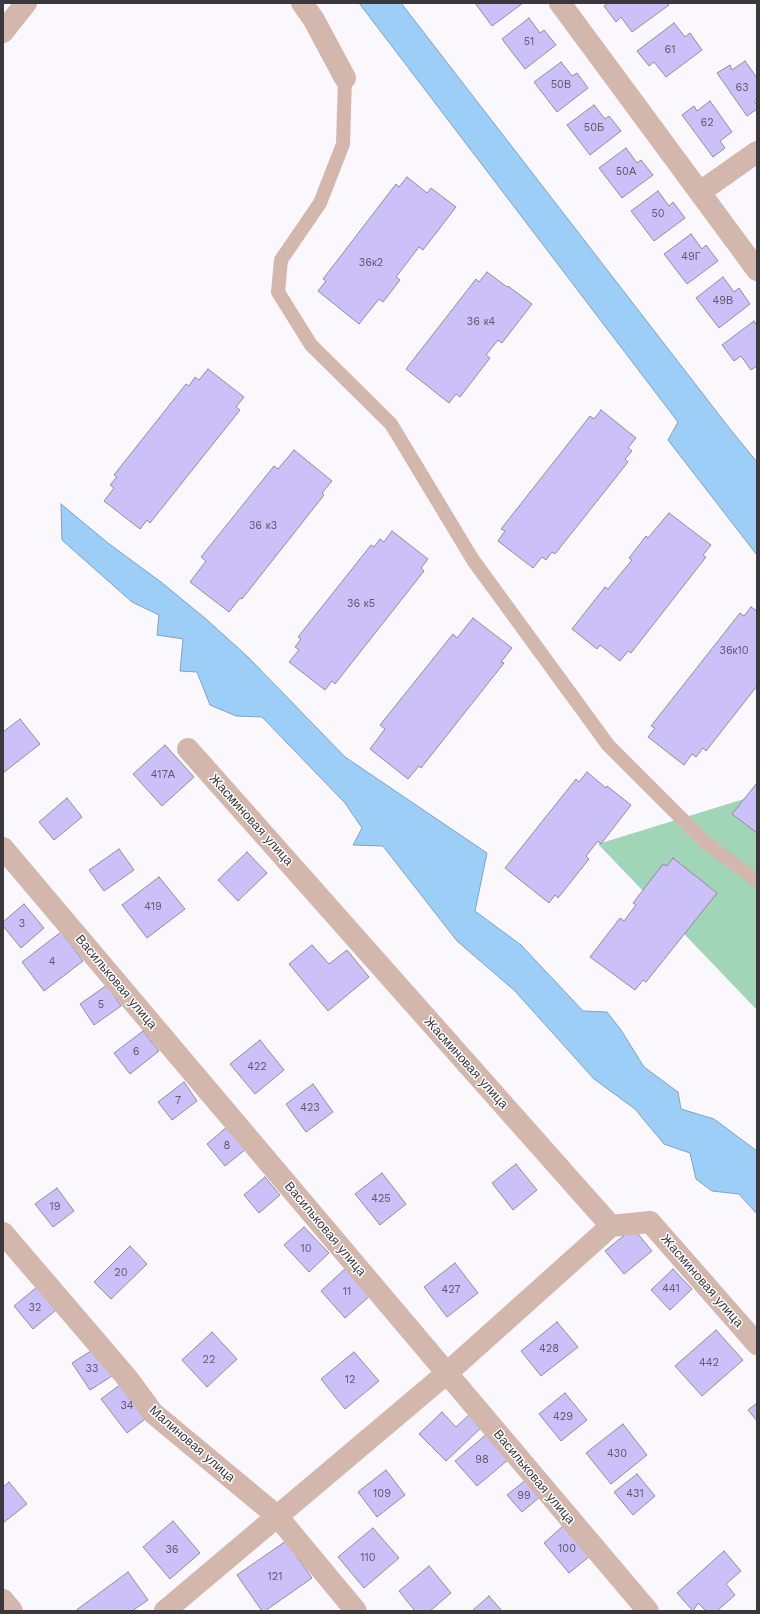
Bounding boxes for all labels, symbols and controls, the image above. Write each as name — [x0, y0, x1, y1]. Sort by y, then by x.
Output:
house number: 51 — [524, 35, 534, 49]
house number: 61 — [665, 43, 675, 57]
house number: 50В — [551, 78, 571, 92]
house number: 63 — [735, 81, 749, 95]
house number: 62 — [700, 116, 714, 130]
house number: 50Б — [584, 121, 604, 135]
house number: 50А — [616, 165, 636, 179]
house number: 50 — [651, 207, 665, 221]
house number: 49Г — [681, 250, 701, 264]
house number: 36к2 — [359, 256, 383, 270]
house number: 49В — [713, 294, 733, 308]
house number: 36 к4 — [467, 315, 495, 329]
house number: 36 к3 — [249, 519, 277, 533]
house number: 36 к5 — [347, 597, 375, 611]
house number: 36к10 — [719, 644, 749, 658]
house number: 417А — [151, 768, 175, 782]
street label: Жасминовая улица — [206, 771, 296, 869]
house number: 419 — [144, 900, 162, 914]
house number: 3 — [19, 917, 25, 931]
street label: Васильковая улица — [72, 932, 160, 1032]
house number: 4 — [49, 955, 55, 969]
house number: 5 — [98, 998, 104, 1012]
street label: Жасминовая улица — [421, 1014, 511, 1112]
house number: 6 — [133, 1045, 139, 1059]
house number: 422 — [247, 1060, 267, 1074]
house number: 7 — [175, 1094, 181, 1108]
house number: 423 — [300, 1101, 320, 1115]
house number: 8 — [224, 1139, 230, 1153]
street label: Васильковая улица — [281, 1179, 369, 1279]
house number: 425 — [371, 1192, 391, 1206]
house number: 19 — [49, 1200, 61, 1214]
street label: Жасминовая улица — [658, 1231, 746, 1331]
house number: 10 — [300, 1242, 312, 1256]
house number: 20 — [114, 1266, 128, 1280]
house number: 441 — [662, 1282, 680, 1296]
house number: 427 — [441, 1283, 461, 1297]
house number: 11 — [343, 1285, 351, 1299]
house number: 32 — [29, 1301, 41, 1315]
house number: 428 — [539, 1342, 559, 1356]
house number: 22 — [203, 1353, 215, 1367]
house number: 442 — [699, 1356, 719, 1370]
house number: 33 — [86, 1362, 98, 1376]
house number: 12 — [345, 1373, 355, 1387]
house number: 34 — [120, 1399, 134, 1413]
street label: Малиновая улица — [146, 1402, 238, 1486]
house number: 429 — [553, 1410, 573, 1424]
street label: Васильковая улица — [490, 1427, 578, 1527]
house number: 430 — [607, 1447, 627, 1461]
house number: 98 — [475, 1453, 489, 1467]
house number: 109 — [373, 1487, 391, 1501]
house number: 431 — [626, 1487, 644, 1501]
house number: 99 — [517, 1489, 531, 1503]
house number: 100 — [558, 1542, 576, 1556]
house number: 36 — [165, 1543, 179, 1557]
house number: 110 — [360, 1551, 376, 1565]
house number: 121 — [268, 1570, 282, 1584]

